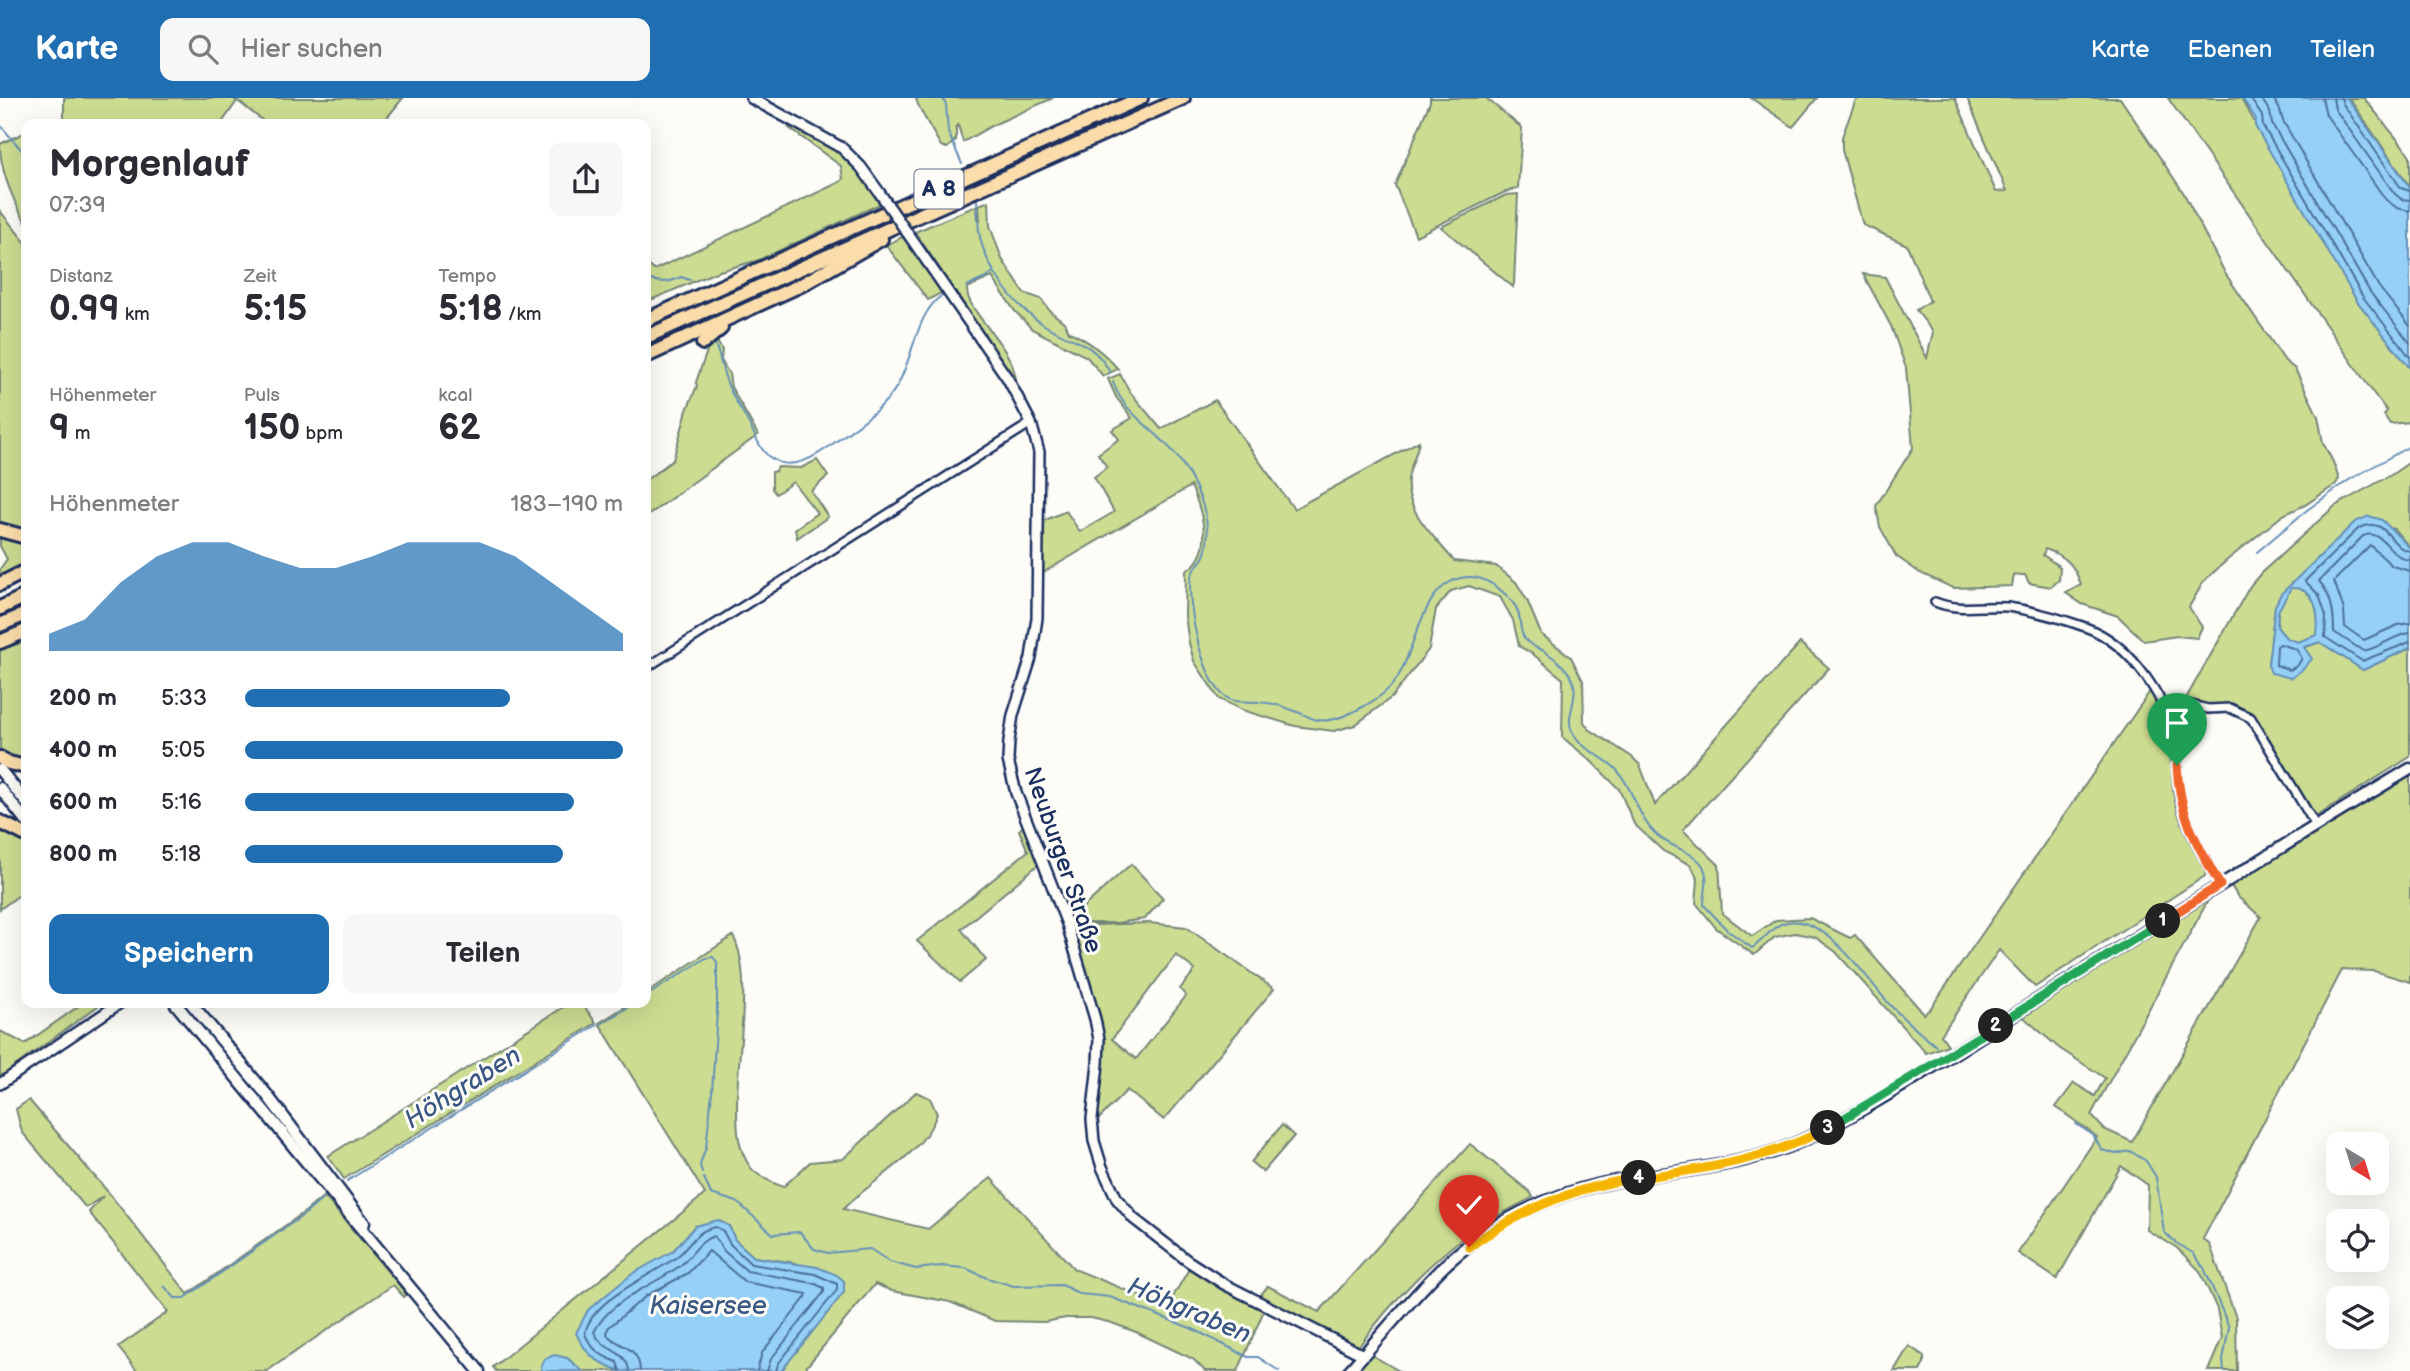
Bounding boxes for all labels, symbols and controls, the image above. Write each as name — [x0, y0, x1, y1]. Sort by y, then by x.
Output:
search box — [160, 18, 650, 81]
text: Karte — [35, 29, 118, 69]
icon: search — [184, 30, 222, 68]
text: Hier suchen — [240, 34, 383, 65]
text: Karte — [2091, 35, 2149, 64]
text: Ebenen — [2187, 35, 2272, 64]
text: Teilen — [2310, 35, 2375, 64]
text: Morgenlauf — [49, 142, 249, 187]
button: share — [549, 142, 623, 216]
road number: A 8 — [914, 170, 964, 208]
text: 07:39 — [49, 191, 106, 219]
text: Distanz — [49, 265, 113, 288]
text: Zeit — [244, 265, 277, 288]
text: Tempo — [438, 265, 497, 288]
text: 0.99 — [49, 288, 120, 331]
text: 5:15 — [244, 288, 307, 331]
text: 5:18 — [438, 288, 503, 331]
text: km — [120, 303, 150, 326]
text: /km — [503, 303, 541, 326]
text: Höhenmeter — [49, 384, 156, 407]
text: Puls — [244, 384, 280, 407]
text: kcal — [438, 384, 472, 407]
text: 9 — [49, 407, 70, 450]
text: 150 — [244, 407, 300, 450]
text: 62 — [438, 407, 481, 450]
text: m — [70, 422, 90, 445]
text: bpm — [300, 422, 343, 445]
text: Höhenmeter — [49, 490, 179, 518]
text: 183–190 m — [510, 490, 623, 518]
text: 200 m — [49, 684, 117, 712]
text: 5:33 — [161, 684, 207, 712]
pin — [2147, 693, 2207, 765]
icon: arrive — [2158, 704, 2196, 742]
text: 400 m — [49, 736, 117, 764]
text: 5:05 — [161, 736, 206, 764]
street label: Neuburger Straße — [1018, 763, 1108, 957]
text: 600 m — [49, 788, 117, 816]
text: 5:16 — [161, 788, 202, 816]
text: 800 m — [49, 840, 117, 868]
text: 5:18 — [161, 840, 201, 868]
pin: 1 — [2146, 904, 2180, 938]
text: 1 — [2159, 909, 2167, 932]
button: Speichern — [49, 914, 329, 994]
button: Teilen — [343, 914, 623, 994]
pin: 2 — [1979, 1009, 2014, 1044]
text: 2 — [1990, 1014, 2001, 1037]
water label: Höhgraben — [399, 1040, 527, 1136]
pin: 3 — [1811, 1110, 1846, 1146]
text: 3 — [1822, 1116, 1833, 1139]
north arrow — [2326, 1132, 2389, 1195]
map controls — [2326, 1132, 2389, 1349]
pin: 4 — [1622, 1160, 1656, 1196]
text: 4 — [1633, 1166, 1644, 1189]
pin — [1439, 1175, 1499, 1247]
icon: check — [1450, 1186, 1488, 1224]
button: locate — [2326, 1209, 2389, 1272]
water label: Höhgraben — [1123, 1271, 1255, 1351]
button: layers — [2326, 1286, 2389, 1349]
water label: Kaisersee — [649, 1291, 767, 1322]

